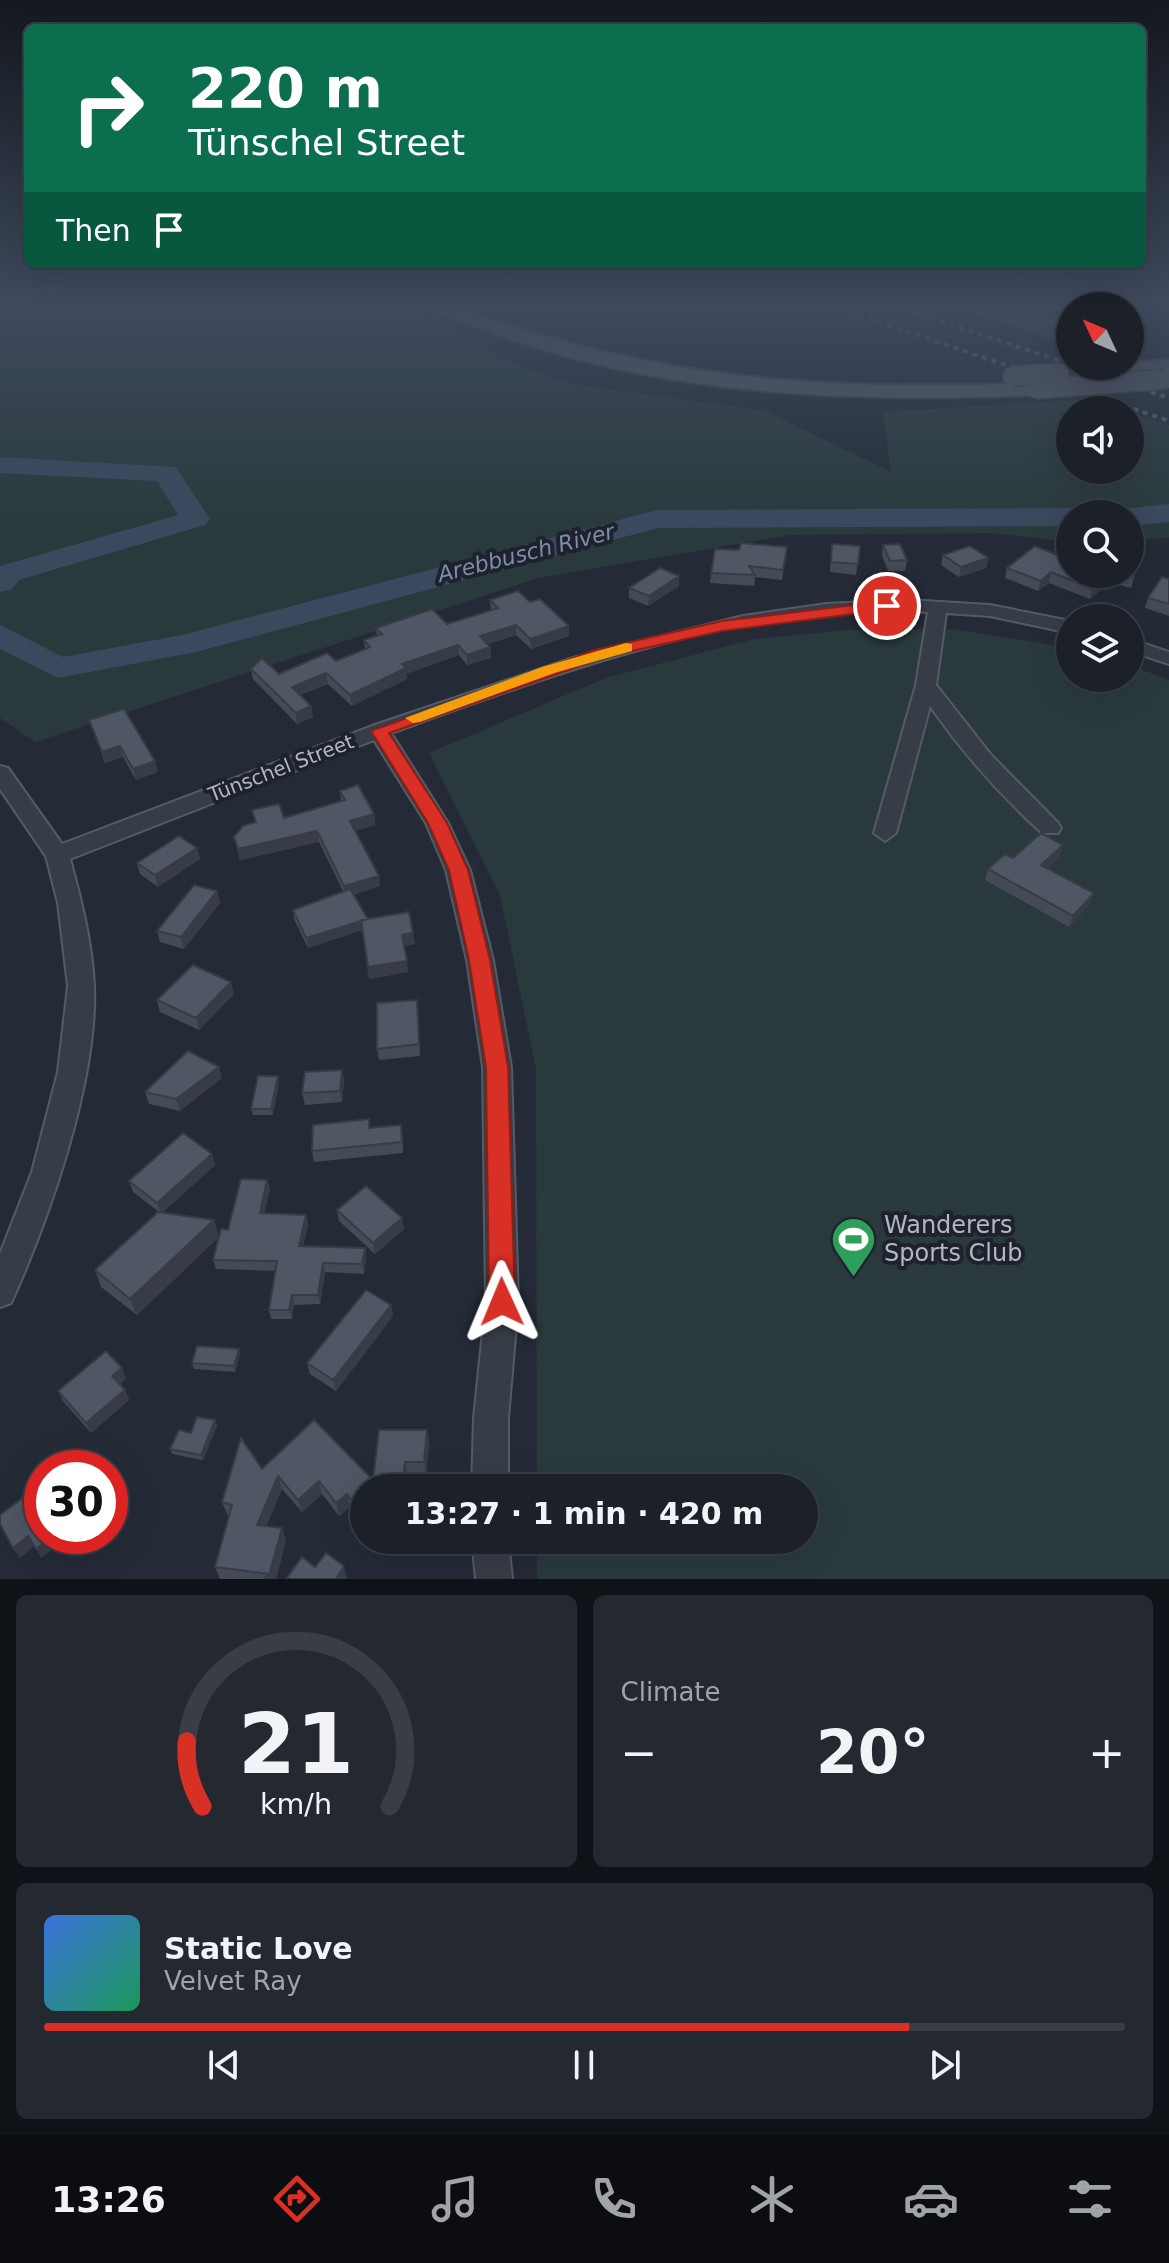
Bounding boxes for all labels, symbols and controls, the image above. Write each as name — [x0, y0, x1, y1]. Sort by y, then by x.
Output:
text: 220 m — [188, 55, 383, 120]
icon: right — [56, 56, 160, 160]
text: Tünschel Street — [188, 122, 465, 163]
icon: arrive — [147, 208, 191, 252]
text: Then — [56, 213, 131, 248]
north arrow — [1056, 292, 1144, 380]
map controls — [1056, 292, 1144, 692]
button: sound — [1056, 396, 1144, 484]
button: search — [1056, 500, 1144, 588]
water label: Arebbusch River — [433, 519, 619, 588]
pin — [853, 572, 921, 640]
icon: arrive — [865, 584, 909, 628]
button: layers — [1056, 604, 1144, 692]
street label: Tünschel Street — [204, 729, 357, 807]
place label: Wanderers Sports Club — [884, 1211, 1022, 1267]
sports icon: Wanderers Sports Club — [829, 1215, 877, 1278]
position arrow — [460, 1260, 544, 1344]
speed limit sign: 30 — [24, 1450, 128, 1554]
text: 13:27 · 1 min · 420 m — [405, 1496, 763, 1531]
text: Climate — [621, 1677, 721, 1707]
text: 21 — [238, 1696, 354, 1793]
text: 20° — [816, 1717, 930, 1787]
text: − — [621, 1727, 657, 1778]
text: + — [1088, 1727, 1125, 1778]
text: km/h — [260, 1787, 332, 1821]
text: Static Love — [164, 1931, 353, 1966]
text: Velvet Ray — [164, 1966, 302, 1996]
icon: previous — [202, 2043, 246, 2087]
icon: pause — [562, 2043, 606, 2087]
icon: next — [923, 2043, 967, 2087]
icon: directions — [269, 2171, 325, 2227]
icon: music — [427, 2171, 483, 2227]
icon: phone — [586, 2171, 642, 2227]
icon: climate — [744, 2171, 800, 2227]
icon: car — [903, 2171, 959, 2227]
icon: filters — [1062, 2171, 1118, 2227]
text: 13:26 — [51, 2179, 166, 2220]

